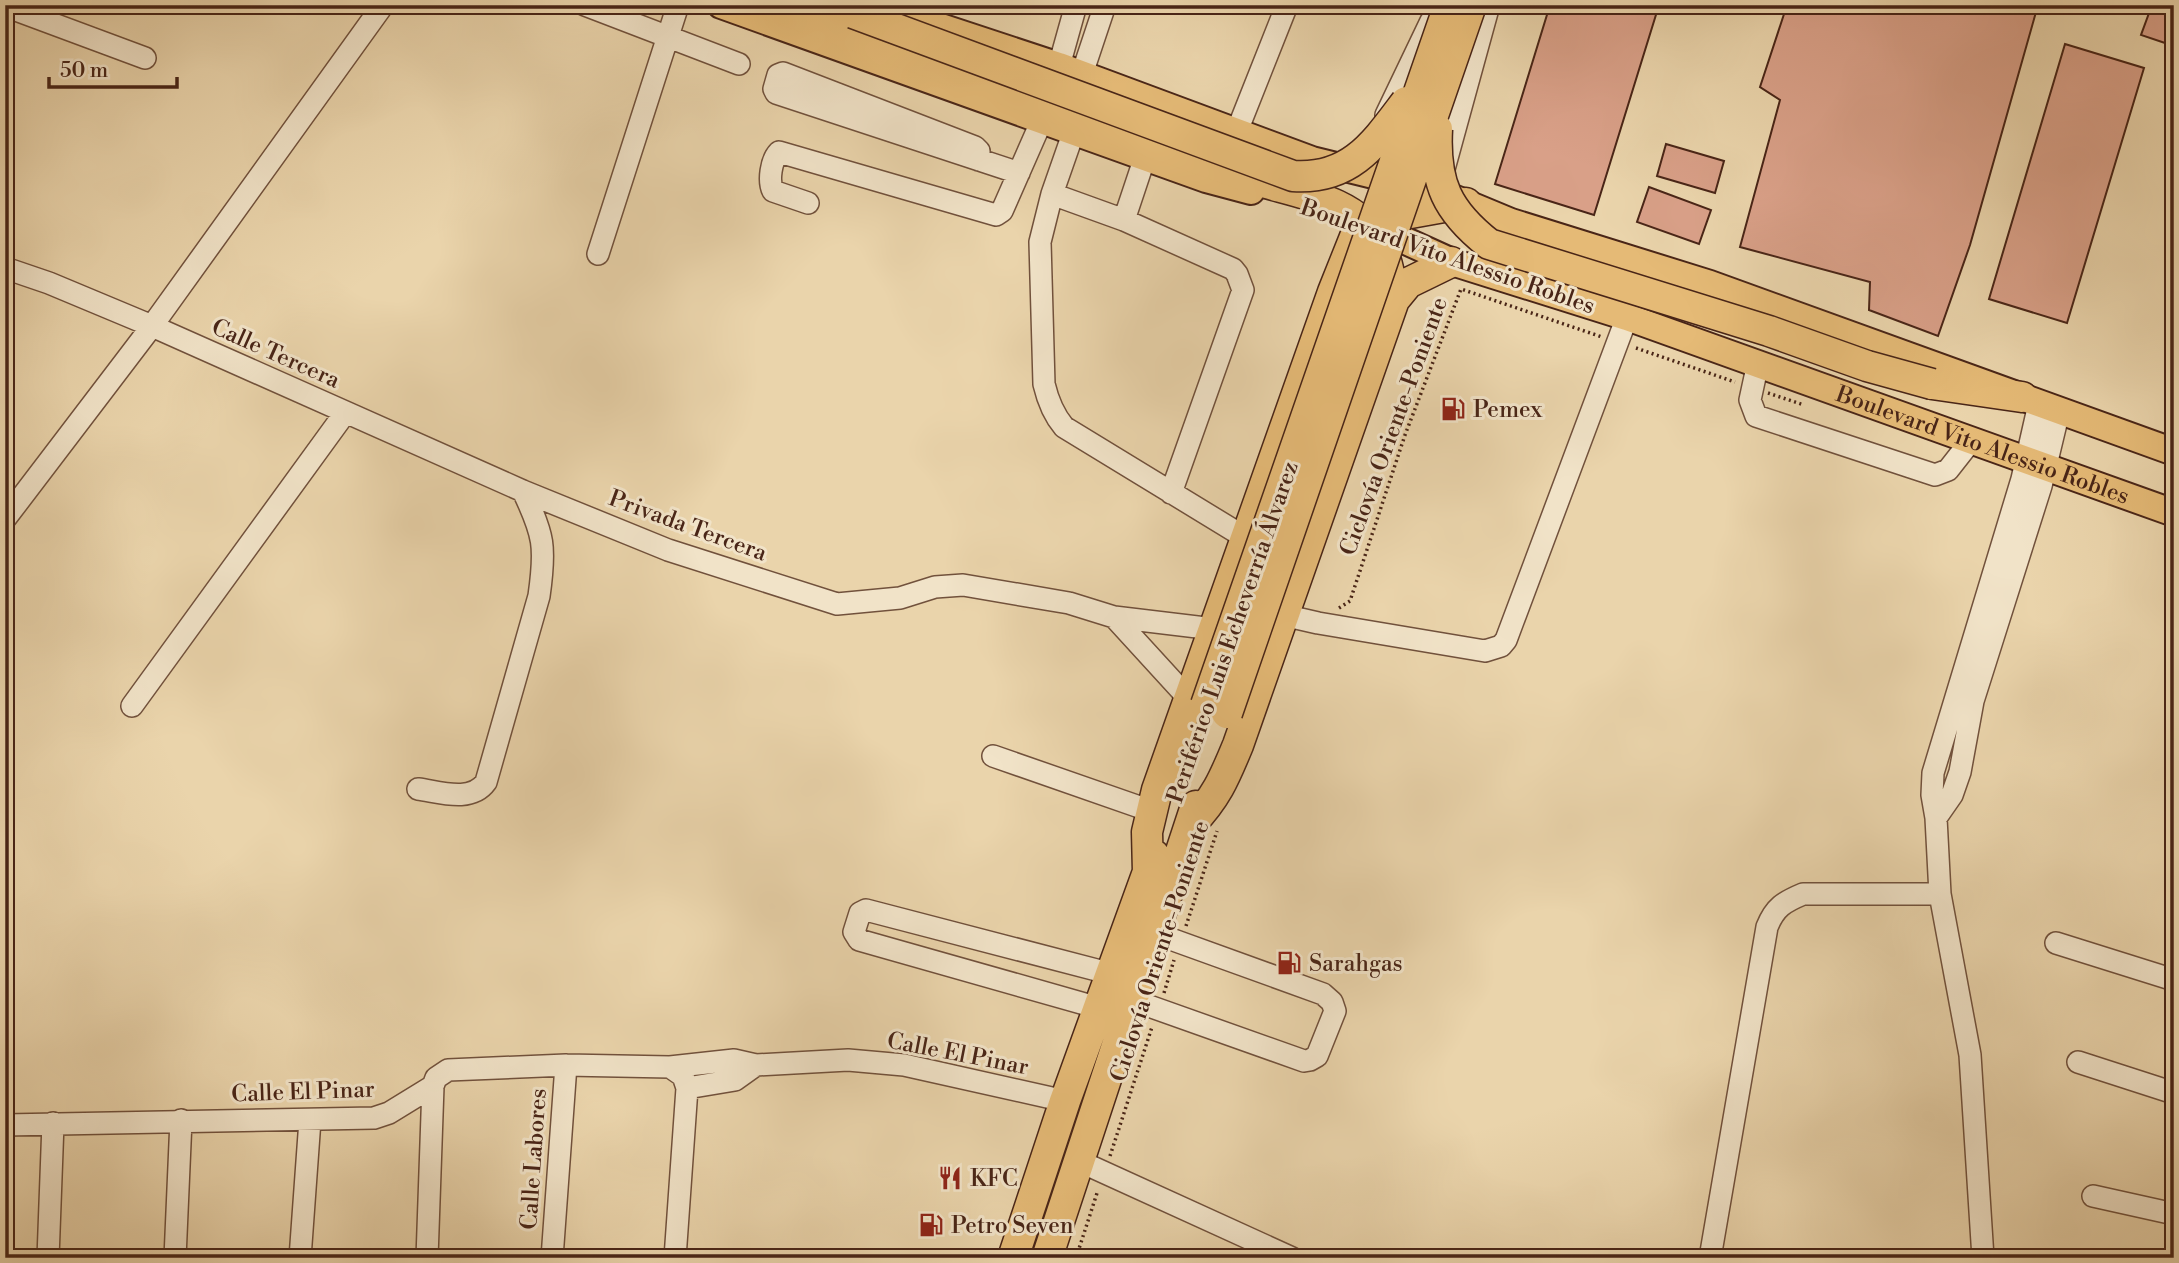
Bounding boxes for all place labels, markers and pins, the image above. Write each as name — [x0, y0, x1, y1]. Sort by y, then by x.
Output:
fuel station icon: Pemex — [1439, 395, 1467, 423]
place label: Pemex — [1473, 396, 1543, 424]
fuel station icon: Sarahgas — [1275, 949, 1303, 977]
place label: Sarahgas — [1309, 950, 1403, 978]
restaurant icon: KFC — [936, 1164, 964, 1192]
place label: KFC — [970, 1165, 1018, 1193]
fuel station icon: Petro Seven — [917, 1211, 945, 1239]
place label: Petro Seven — [951, 1212, 1074, 1240]

